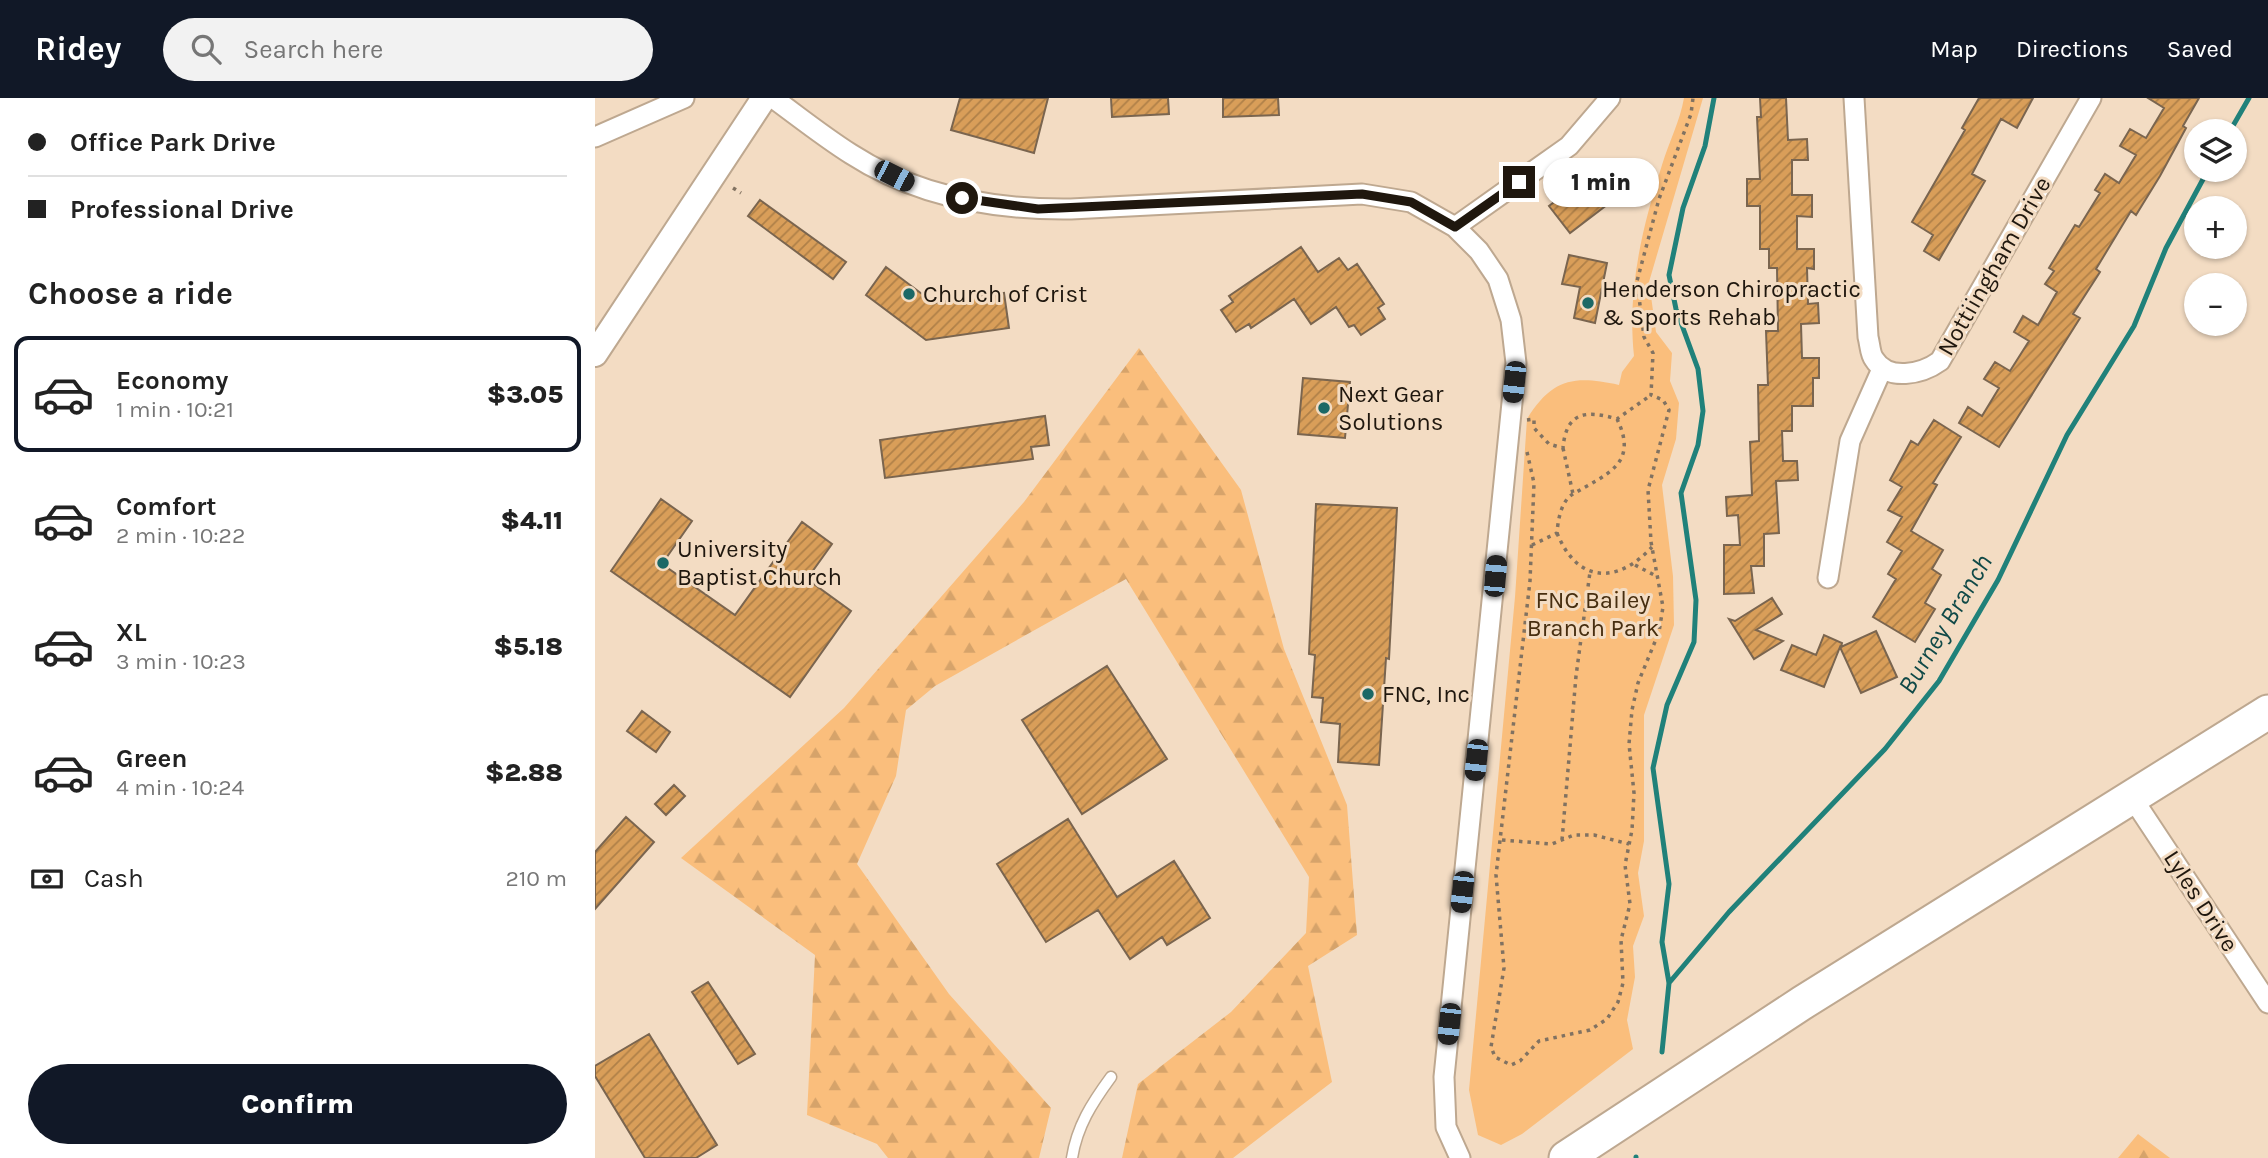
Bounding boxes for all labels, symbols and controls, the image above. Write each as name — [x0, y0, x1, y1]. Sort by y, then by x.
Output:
search box — [163, 18, 653, 81]
text: Ridey — [35, 30, 121, 68]
icon: search — [187, 30, 225, 68]
text: Search here — [243, 34, 383, 65]
text: Map — [1930, 35, 1978, 63]
text: Directions — [2016, 35, 2129, 63]
text: Saved — [2167, 35, 2233, 63]
map controls — [2184, 119, 2247, 336]
button: layers — [2184, 119, 2247, 182]
text: Office Park Drive — [70, 127, 276, 158]
car — [871, 157, 918, 195]
callout: 1 min — [1543, 158, 1659, 206]
route end — [1503, 166, 1535, 198]
text: 1 min — [1571, 169, 1631, 196]
street label: Nottiingham Drive — [1931, 172, 2057, 360]
route start — [946, 182, 978, 214]
text: Professional Drive — [70, 194, 294, 225]
button: + — [2184, 196, 2247, 259]
button: − — [2184, 273, 2247, 336]
text: Choose a ride — [28, 275, 233, 312]
place label: Henderson Chiropractic & Sports Rehab — [1602, 275, 1861, 331]
place label: Church of Crist — [923, 280, 1087, 308]
marker: Church of Crist — [901, 286, 917, 302]
marker: Henderson Chiropractic & Sports Rehab — [1580, 295, 1596, 311]
car — [1502, 360, 1527, 404]
icon: car — [32, 363, 95, 426]
text: Economy — [116, 365, 228, 396]
text: $3.05 — [487, 379, 563, 410]
place label: Next Gear Solutions — [1338, 380, 1444, 436]
text: 1 min · 10:21 — [116, 396, 234, 423]
marker: Next Gear Solutions — [1316, 400, 1332, 416]
icon: car — [32, 489, 95, 552]
text: Comfort — [116, 491, 217, 522]
text: $4.11 — [500, 505, 563, 536]
text: 2 min · 10:22 — [116, 522, 245, 549]
place label: University Baptist Church — [677, 535, 842, 591]
water label: Burney Branch — [1891, 548, 1999, 700]
car — [1483, 554, 1508, 598]
marker: University Baptist Church — [655, 555, 671, 571]
park label: FNC Bailey Branch Park — [1527, 586, 1659, 642]
icon: car — [32, 615, 95, 678]
text: XL — [116, 617, 147, 648]
text: $5.18 — [494, 631, 563, 662]
text: 3 min · 10:23 — [116, 648, 246, 675]
place label: FNC, Inc — [1382, 680, 1470, 708]
marker: FNC, Inc — [1360, 686, 1376, 702]
car — [1464, 738, 1489, 782]
icon: car — [32, 741, 95, 804]
text: Green — [116, 743, 188, 774]
text: $2.88 — [485, 757, 563, 788]
text: 4 min · 10:24 — [116, 774, 244, 801]
street label: Lyles Drive — [2158, 845, 2244, 957]
icon: cash — [28, 860, 66, 898]
text: Cash — [84, 863, 144, 894]
text: 210 m — [505, 865, 567, 892]
car — [1450, 870, 1475, 914]
car — [1437, 1002, 1462, 1046]
button: Confirm — [28, 1064, 567, 1144]

